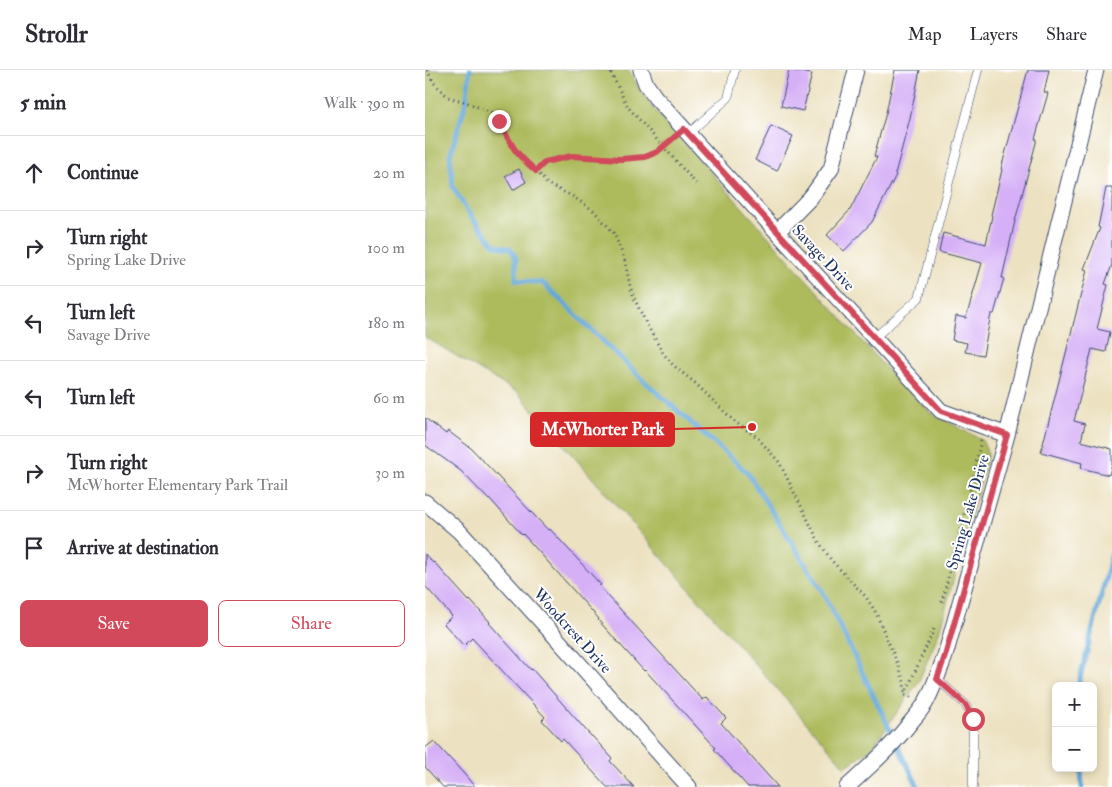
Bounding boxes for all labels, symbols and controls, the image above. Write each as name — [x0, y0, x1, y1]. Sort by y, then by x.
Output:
text: Strollr — [25, 19, 88, 50]
text: Map — [908, 23, 942, 46]
text: Layers — [970, 23, 1018, 46]
text: Share — [1046, 23, 1087, 46]
text: 5 min — [20, 89, 66, 116]
text: Walk · 390 m — [324, 93, 405, 113]
route end — [488, 110, 511, 133]
icon: ahead — [20, 159, 48, 187]
text: Continue — [67, 161, 138, 185]
text: 20 m — [373, 163, 405, 183]
street label: Savage Drive — [788, 220, 859, 295]
text: Turn right — [67, 226, 147, 250]
icon: right — [20, 234, 48, 262]
text: 100 m — [367, 238, 405, 258]
text: Spring Lake Drive — [67, 250, 186, 270]
text: Turn left — [67, 301, 135, 325]
icon: left — [20, 309, 48, 337]
text: 180 m — [368, 313, 405, 333]
text: Savage Drive — [67, 325, 150, 345]
icon: left — [20, 384, 48, 412]
text: Turn left — [67, 386, 135, 410]
text: 60 m — [373, 388, 405, 408]
callout: McWhorter Park — [531, 413, 674, 446]
text: McWhorter Park — [541, 418, 665, 441]
text: Turn right — [67, 451, 147, 475]
street label: Spring Lake Drive — [942, 452, 995, 572]
icon: right — [20, 459, 48, 487]
text: 30 m — [375, 463, 405, 483]
text: McWhorter Elementary Park Trail — [67, 475, 288, 495]
icon: arrive — [20, 534, 48, 562]
text: Arrive at destination — [67, 536, 219, 560]
street label: Woodcrest Drive — [528, 583, 616, 678]
button: Save — [20, 600, 208, 647]
button: Share — [218, 600, 405, 647]
map controls — [1052, 682, 1097, 772]
button: + — [1052, 682, 1097, 727]
route start — [962, 708, 985, 731]
button: − — [1052, 727, 1097, 772]

